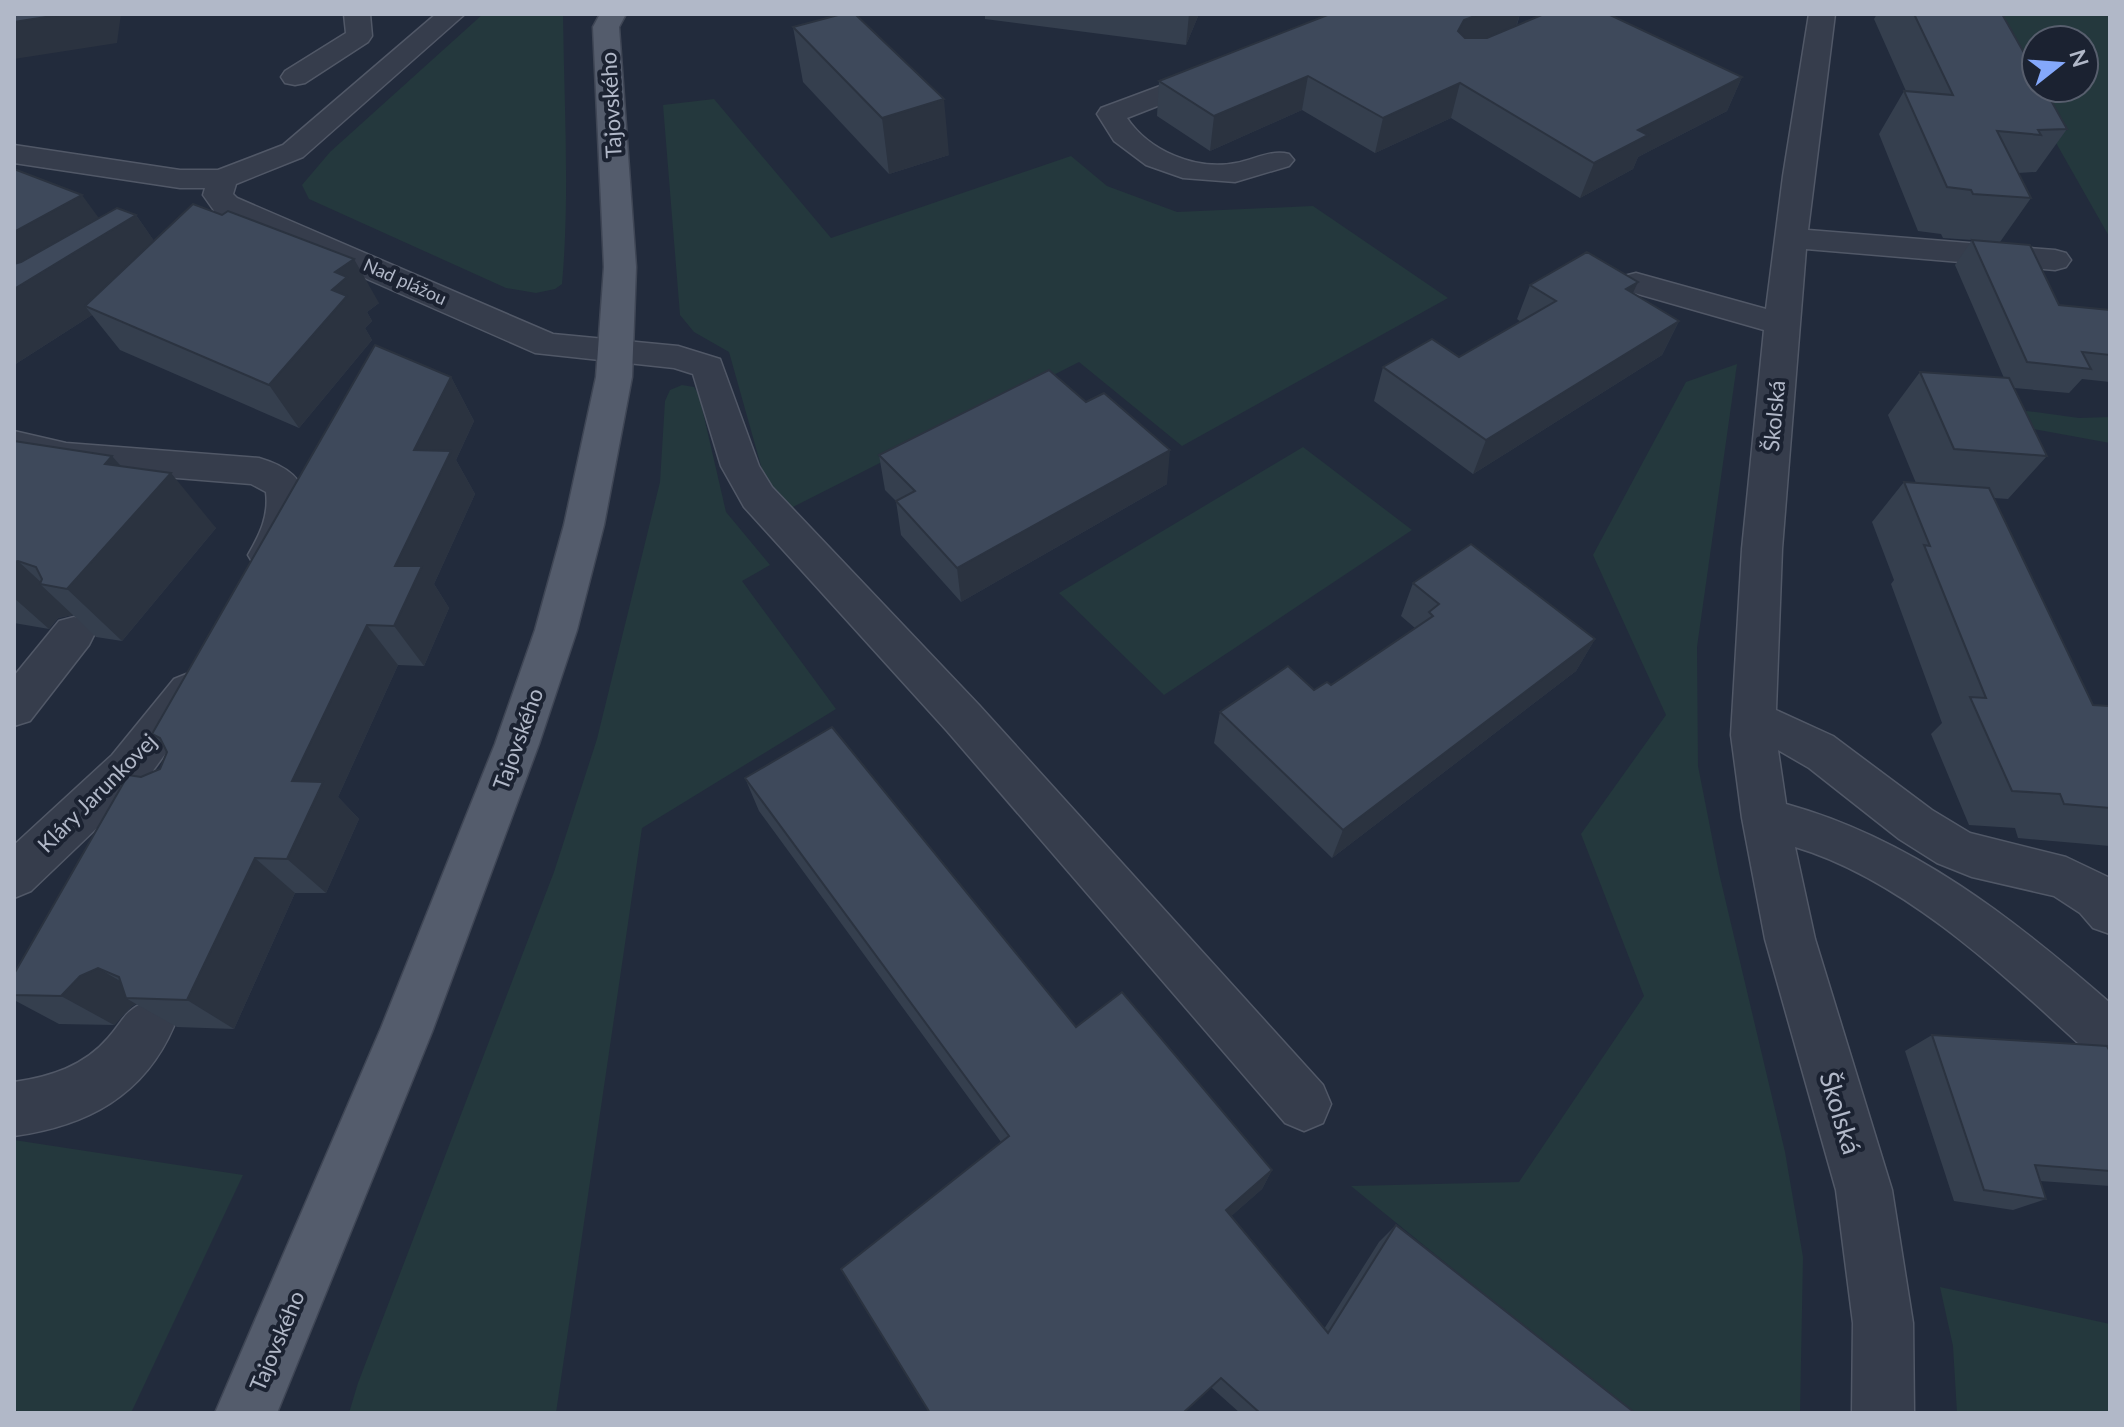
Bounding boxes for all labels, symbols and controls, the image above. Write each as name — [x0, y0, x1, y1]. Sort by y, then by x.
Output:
north arrow — [2020, 24, 2100, 104]
text: N — [2064, 46, 2095, 70]
street label: Tajovského — [594, 51, 627, 159]
street label: Nad plážou — [360, 253, 450, 309]
street label: Školská — [1757, 379, 1790, 453]
street label: Tajovského — [487, 684, 548, 793]
street label: Kláry Jarunkovej — [31, 727, 162, 858]
street label: Školská — [1813, 1068, 1869, 1158]
street label: Tajovského — [243, 1287, 310, 1395]

